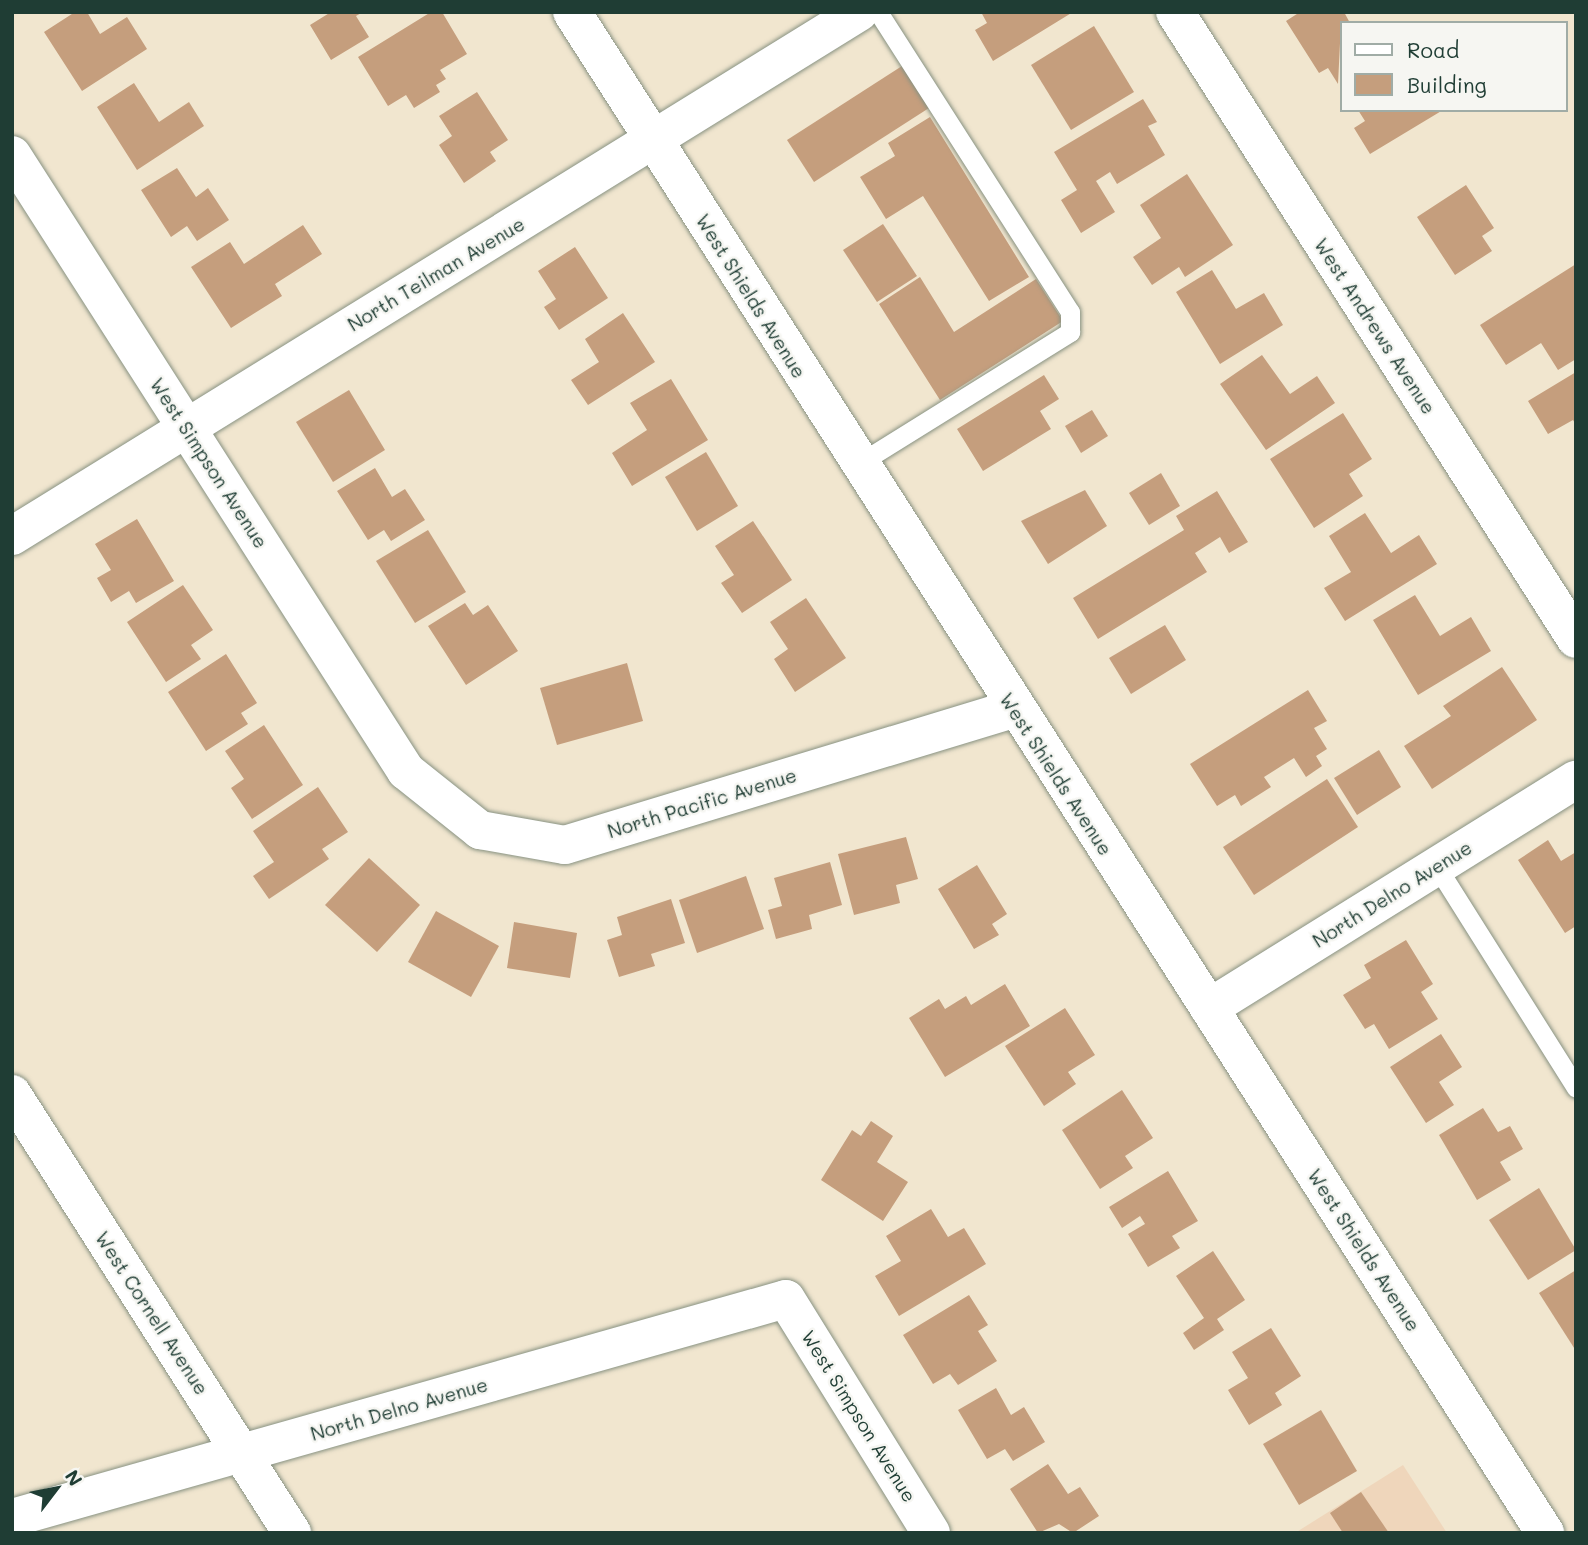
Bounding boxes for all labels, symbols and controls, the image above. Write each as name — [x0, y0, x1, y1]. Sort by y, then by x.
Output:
legend — [1340, 21, 1567, 112]
text: Road — [1407, 36, 1459, 63]
text: Building — [1407, 71, 1487, 98]
street label: West Shields Avenue — [691, 210, 811, 382]
street label: North Teilman Avenue — [343, 212, 529, 336]
street label: West Andrews Avenue — [1310, 234, 1440, 418]
street label: West Simpson Avenue — [145, 374, 273, 552]
street label: West Shields Avenue — [995, 689, 1117, 859]
street label: North Pacific Avenue — [605, 763, 799, 843]
street label: North Delno Avenue — [1308, 836, 1476, 952]
street label: West Shields Avenue — [1303, 1165, 1425, 1335]
street label: West Cornell Avenue — [91, 1227, 213, 1399]
street label: West Simpson Avenue — [797, 1326, 921, 1506]
street label: North Delno Avenue — [308, 1373, 490, 1445]
north arrow — [21, 1454, 91, 1524]
text: N — [60, 1465, 89, 1490]

